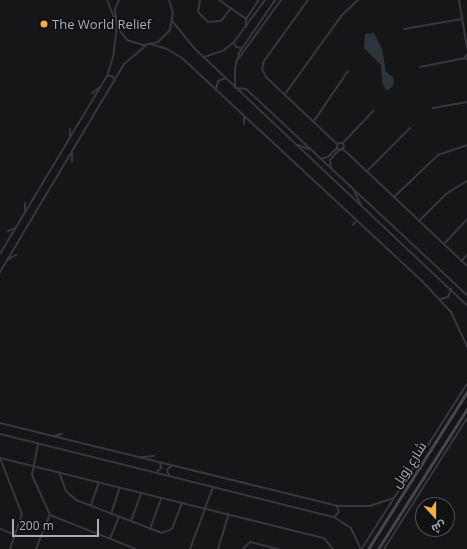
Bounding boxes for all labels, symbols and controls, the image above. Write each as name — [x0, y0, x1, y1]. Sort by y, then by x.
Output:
place label: The World Relief — [52, 16, 151, 32]
marker: The World Relief — [39, 19, 49, 29]
street label: شارع زويل — [388, 439, 430, 491]
north arrow — [415, 497, 455, 537]
scale bar — [14, 511, 101, 537]
text: 200 m — [19, 517, 54, 534]
text: ش — [430, 518, 448, 537]

